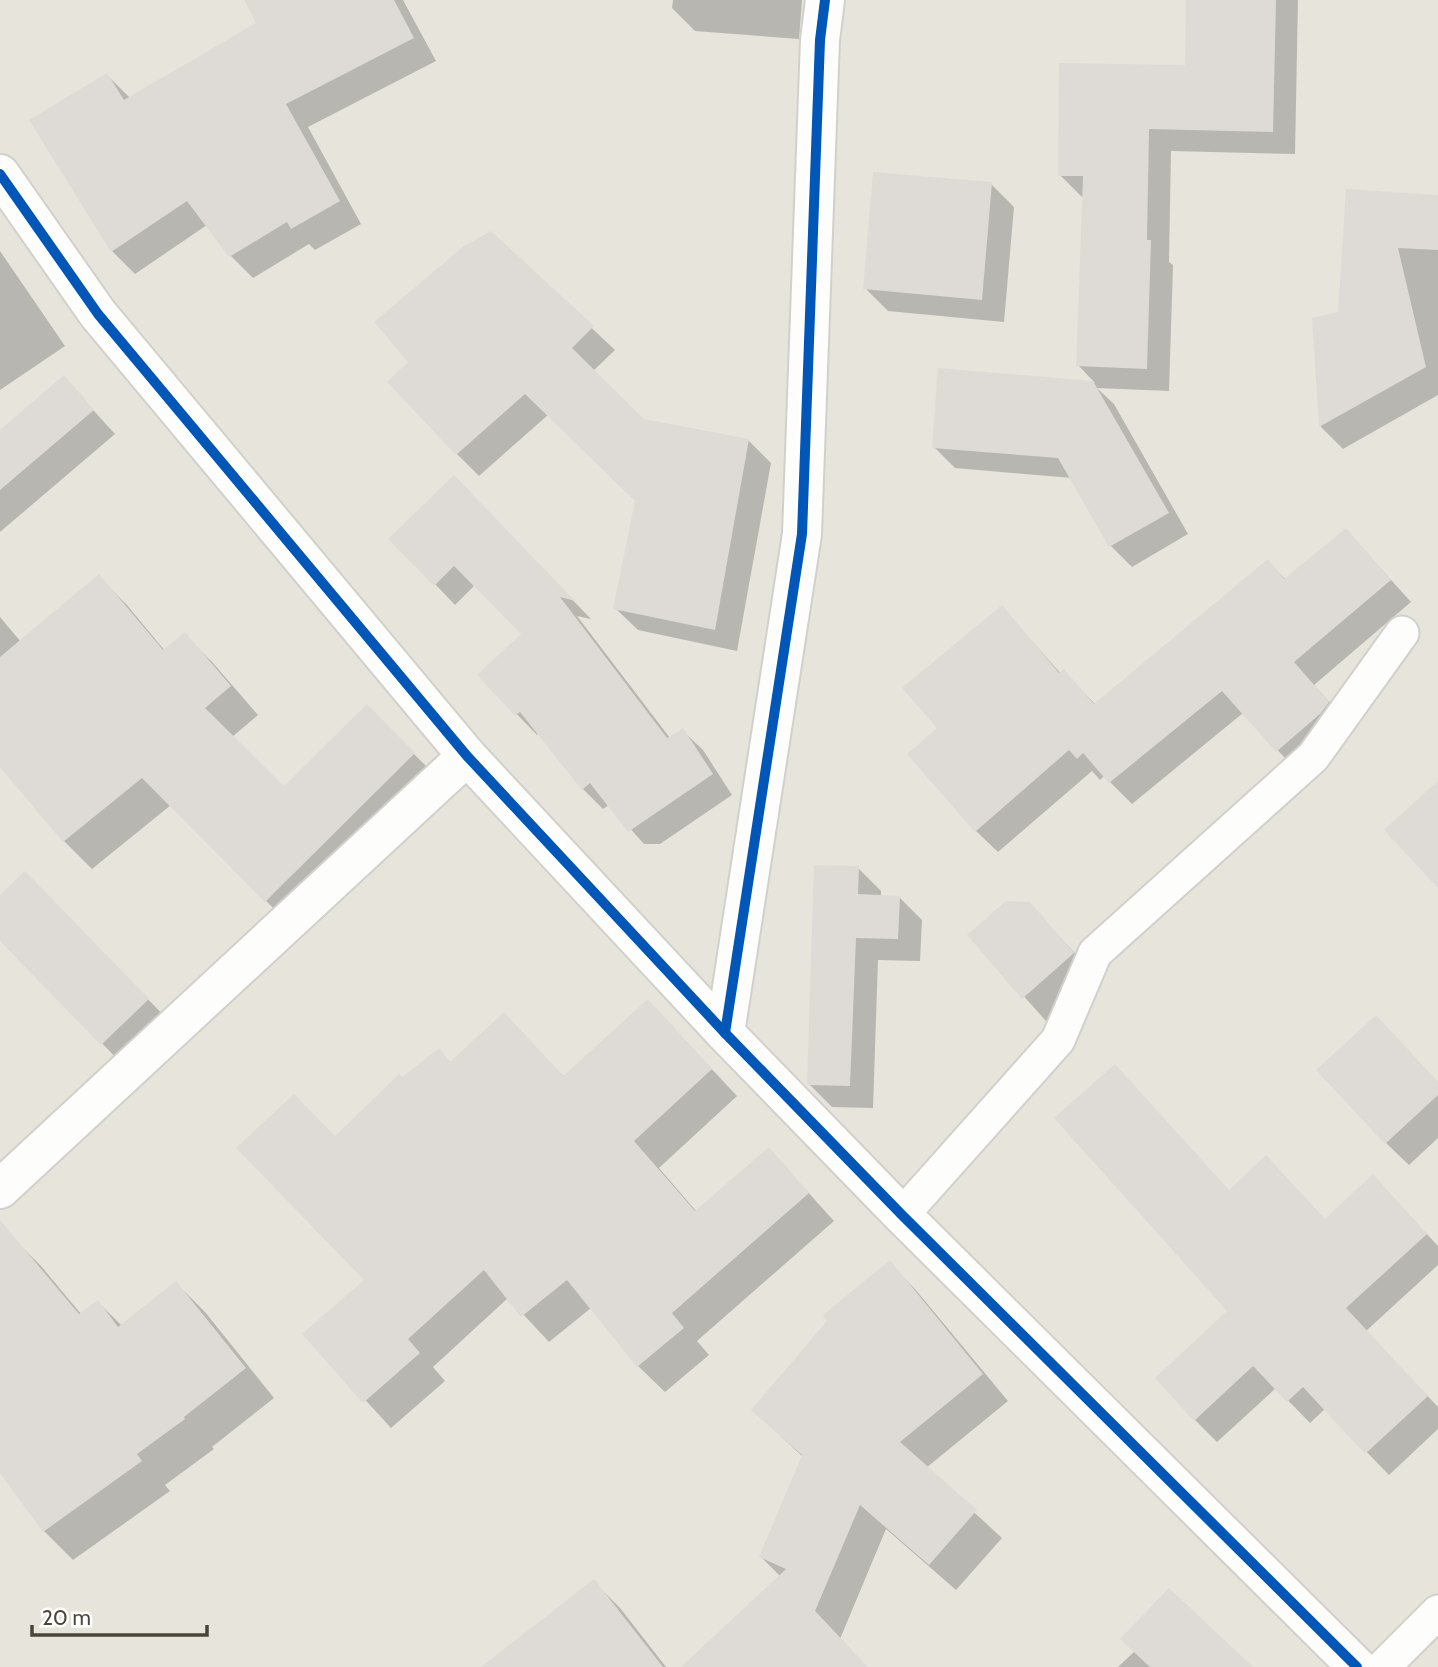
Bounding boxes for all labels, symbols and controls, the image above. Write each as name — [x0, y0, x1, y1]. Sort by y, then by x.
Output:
scale bar — [32, 1594, 206, 1638]
text: 20 m — [42, 1605, 91, 1630]

